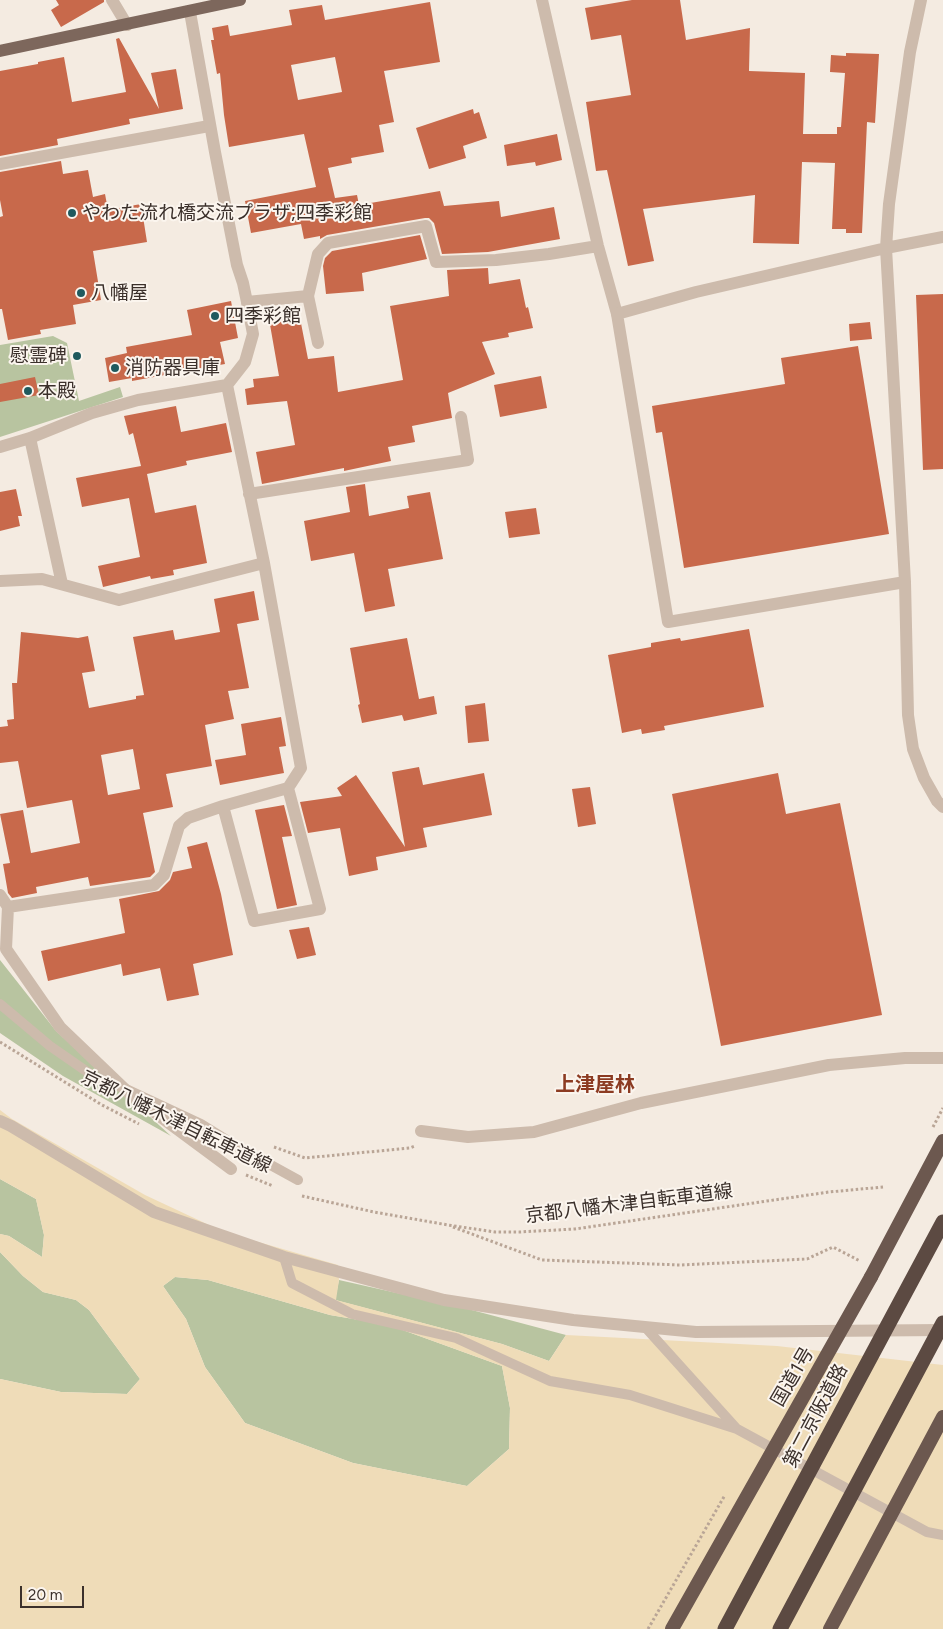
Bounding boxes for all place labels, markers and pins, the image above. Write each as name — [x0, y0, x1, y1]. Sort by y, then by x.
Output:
place label: やわた流れ橋交流プラザ;四季彩館 — [82, 202, 372, 224]
marker: やわた流れ橋交流プラザ;四季彩館 — [66, 207, 78, 219]
place label: 八幡屋 — [91, 282, 148, 304]
marker: 八幡屋 — [75, 287, 87, 299]
place label: 四季彩館 — [225, 305, 301, 327]
marker: 四季彩館 — [209, 310, 221, 322]
place label: 慰霊碑 — [10, 345, 67, 367]
marker: 慰霊碑 — [71, 350, 83, 362]
place label: 消防器具庫 — [125, 357, 220, 379]
marker: 消防器具庫 — [109, 362, 121, 374]
place label: 本殿 — [38, 380, 76, 402]
marker: 本殿 — [22, 385, 34, 397]

